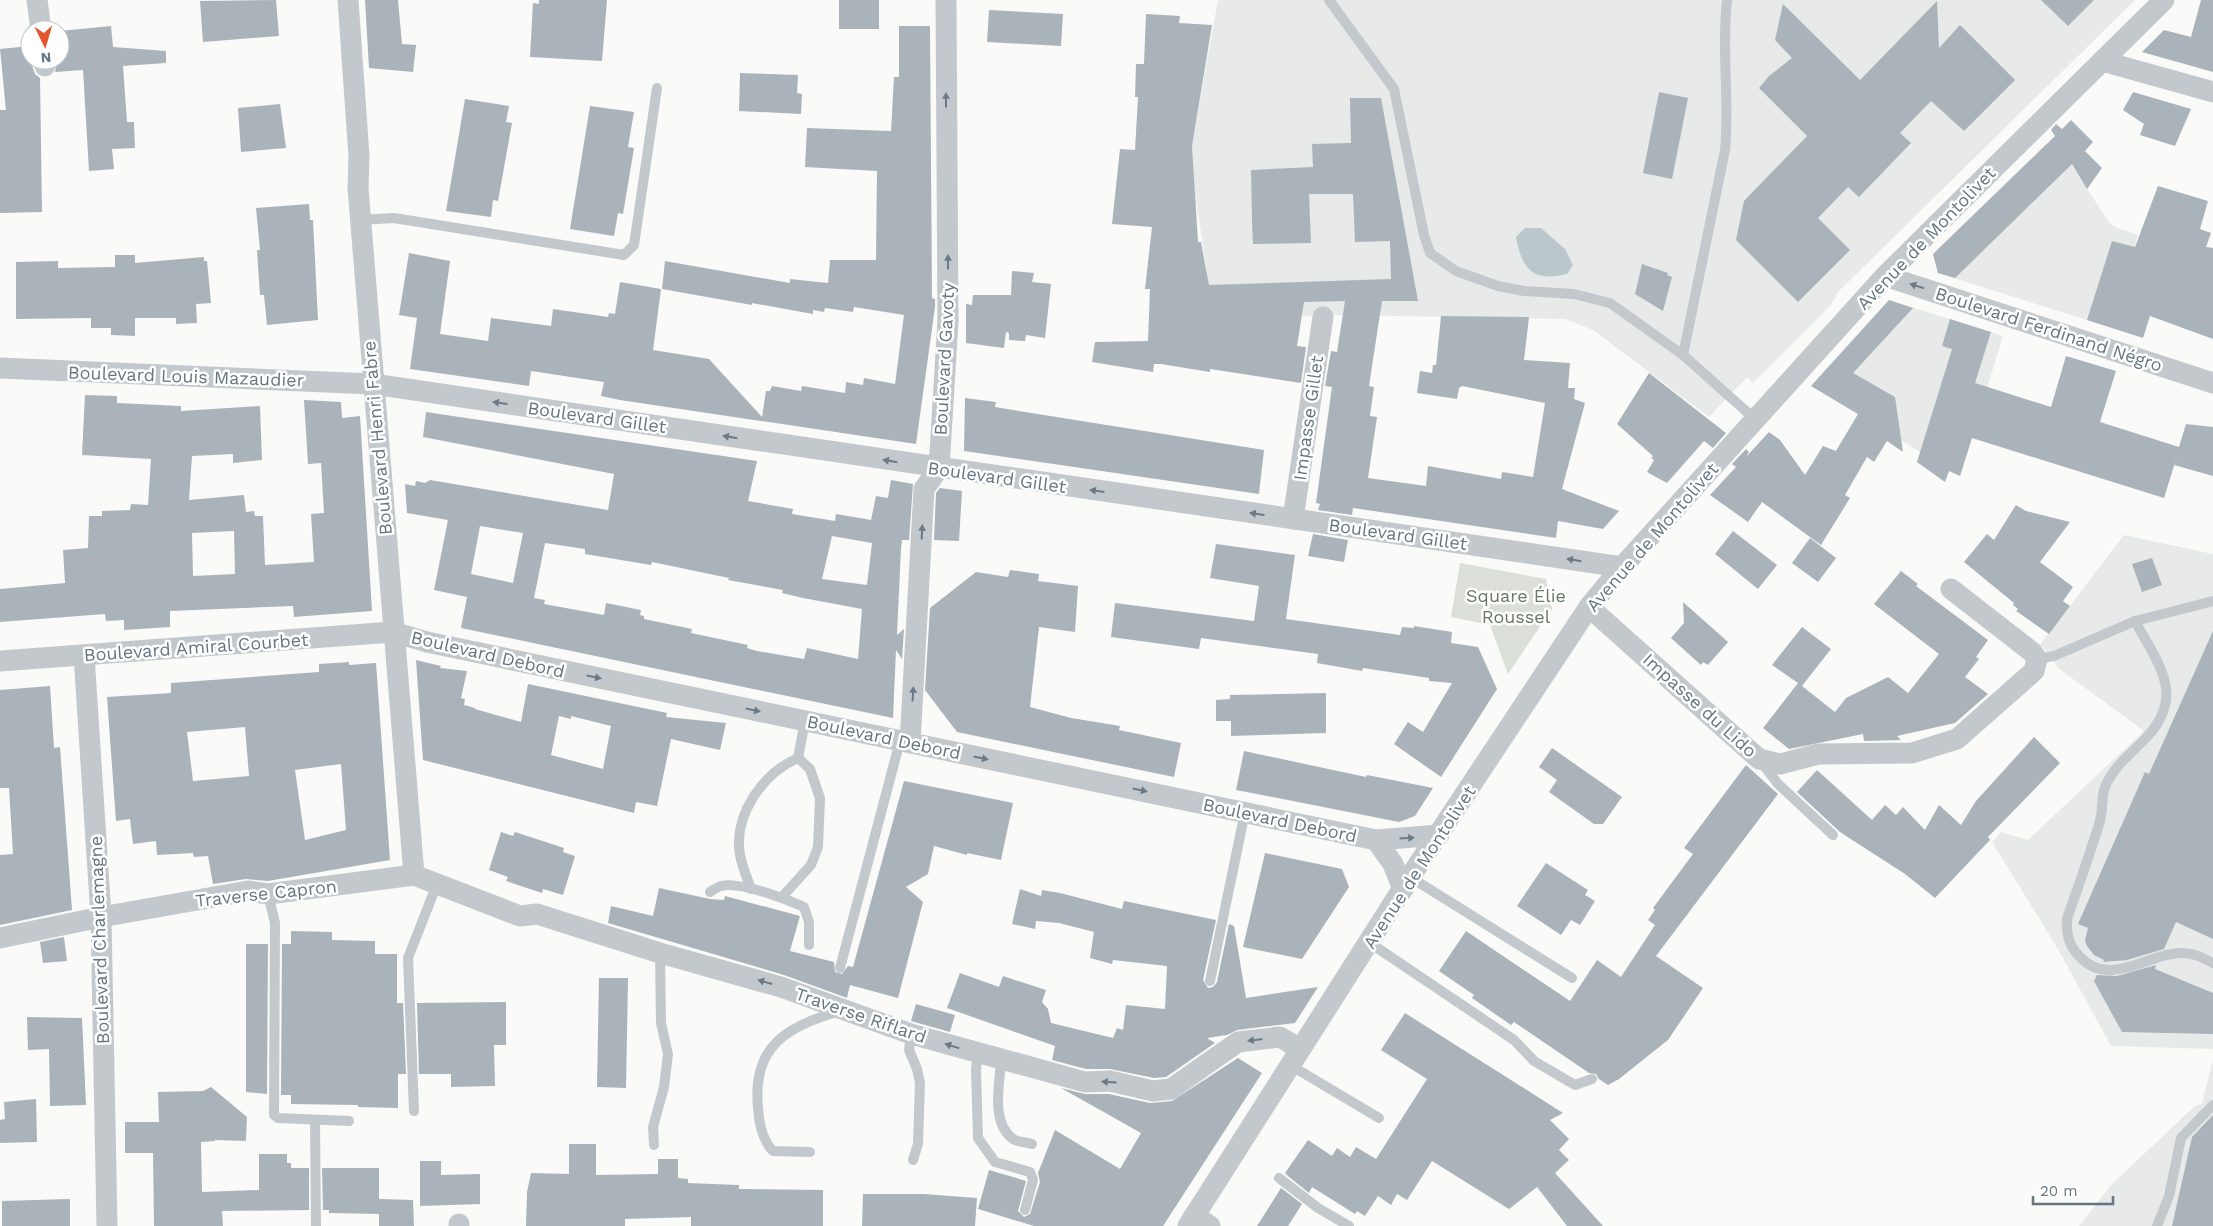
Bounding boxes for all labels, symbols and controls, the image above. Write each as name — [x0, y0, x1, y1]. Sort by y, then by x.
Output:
north arrow — [20, 20, 70, 70]
text: N — [40, 50, 52, 66]
one-way arrow — [942, 91, 950, 107]
street label: Avenue de Montolivet — [1852, 162, 2000, 314]
one-way arrow — [944, 254, 952, 270]
street label: Boulevard Gavoty — [930, 281, 959, 436]
one-way arrow — [1909, 282, 1924, 290]
street label: Boulevard Ferdinand Négro — [1933, 282, 2165, 376]
street label: Boulevard Henri Fabre — [358, 340, 396, 536]
street label: Impasse Gillet — [1289, 354, 1327, 482]
street label: Boulevard Louis Mazaudier — [68, 361, 304, 391]
street label: Boulevard Gillet — [526, 397, 668, 437]
one-way arrow — [491, 398, 507, 406]
one-way arrow — [721, 432, 737, 440]
one-way arrow — [882, 457, 898, 465]
street label: Boulevard Gillet — [926, 457, 1068, 497]
street label: Avenue de Montolivet — [1582, 458, 1723, 616]
one-way arrow — [1088, 487, 1104, 495]
one-way arrow — [1249, 510, 1265, 518]
street label: Boulevard Gillet — [1327, 514, 1469, 554]
one-way arrow — [918, 524, 926, 540]
one-way arrow — [1566, 556, 1582, 564]
park label: Square Élie Roussel — [1466, 585, 1566, 627]
street label: Boulevard Debord — [409, 626, 567, 682]
street label: Boulevard Amiral Courbet — [83, 629, 309, 665]
street label: Impasse du Lido — [1639, 649, 1761, 761]
one-way arrow — [586, 673, 601, 681]
one-way arrow — [909, 686, 917, 702]
one-way arrow — [745, 706, 761, 714]
street label: Boulevard Debord — [805, 710, 963, 764]
one-way arrow — [973, 754, 989, 762]
street label: Avenue de Montolivet — [1358, 781, 1480, 953]
one-way arrow — [1132, 786, 1147, 794]
street label: Boulevard Debord — [1201, 793, 1359, 847]
one-way arrow — [1400, 834, 1416, 842]
street label: Boulevard Charlemagne — [85, 835, 113, 1045]
street label: Traverse Capron — [194, 875, 338, 911]
one-way arrow — [757, 978, 772, 986]
street label: Traverse Riflard — [793, 983, 929, 1047]
one-way arrow — [1247, 1036, 1263, 1044]
one-way arrow — [944, 1041, 959, 1049]
one-way arrow — [1101, 1077, 1117, 1085]
scale bar — [2033, 1174, 2113, 1206]
text: 20 m — [2040, 1182, 2078, 1200]

